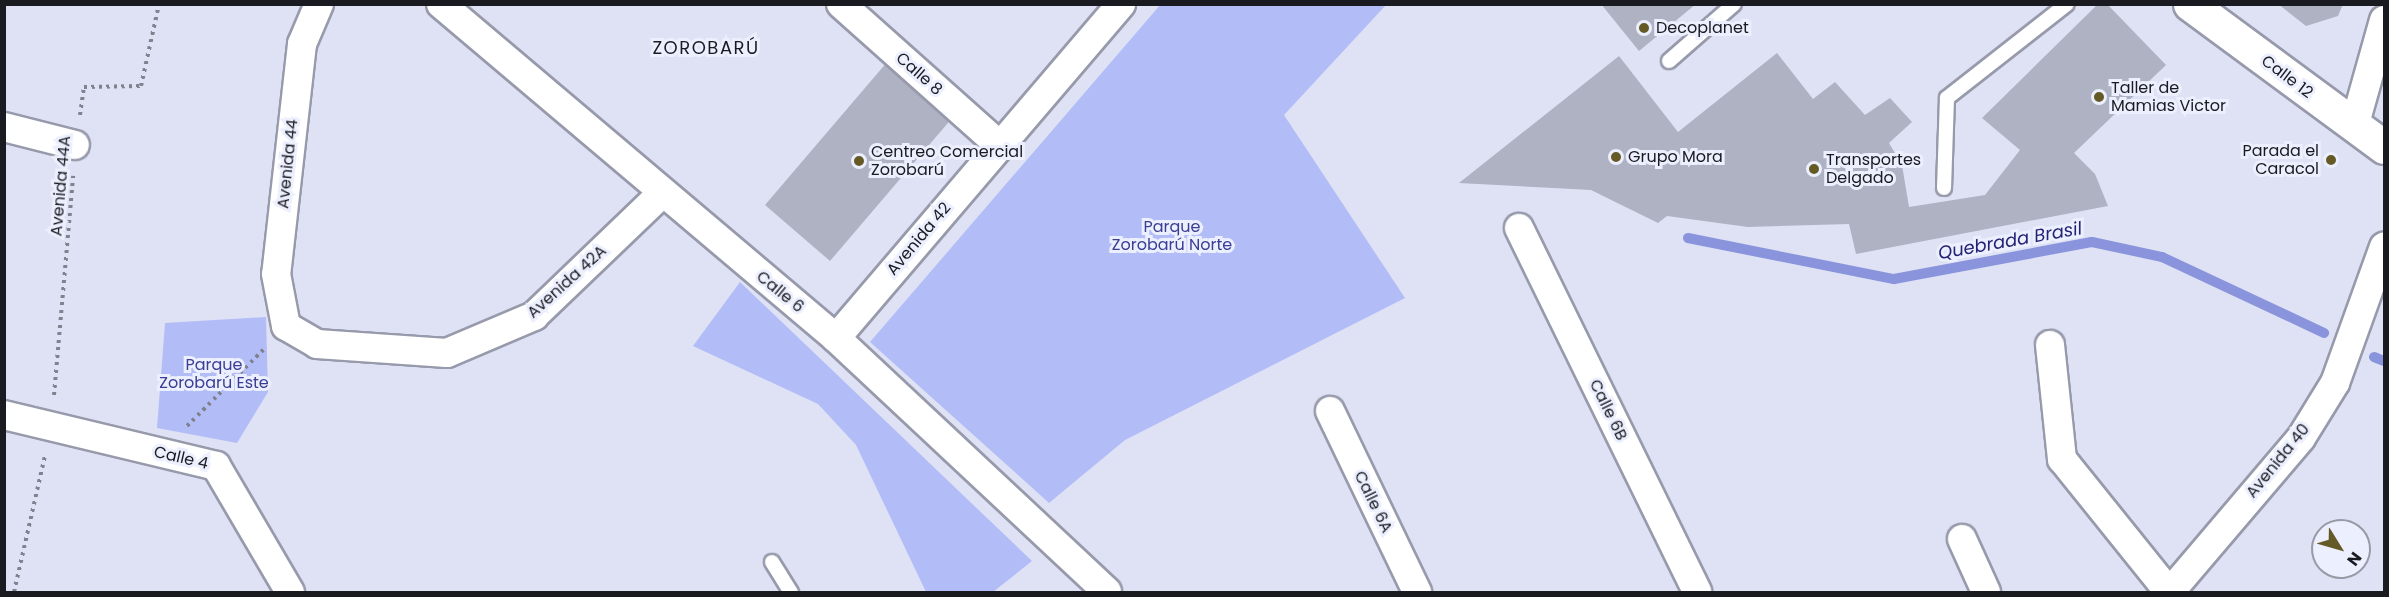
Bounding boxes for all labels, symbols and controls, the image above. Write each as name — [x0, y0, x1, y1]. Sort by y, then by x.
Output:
place label: Decoplanet — [1656, 18, 1749, 38]
marker: Decoplanet — [1637, 21, 1651, 35]
district label: ZOROBARÚ — [652, 37, 760, 59]
street label: Calle 8 — [892, 49, 946, 99]
street label: Calle 12 — [2257, 51, 2317, 103]
place label: Taller de Mamias Victor — [2111, 78, 2226, 116]
marker: Taller de Mamias Victor — [2092, 90, 2106, 104]
street label: Avenida 44 — [274, 118, 302, 210]
street label: Avenida 44A — [47, 135, 75, 237]
place label: Parada el Caracol — [2242, 141, 2319, 179]
place label: Centreo Comercial Zorobarú — [871, 142, 1023, 180]
place label: Grupo Mora — [1628, 147, 1723, 167]
marker: Grupo Mora — [1609, 150, 1623, 164]
place label: Transportes Delgado — [1826, 150, 1921, 188]
marker: Parada el Caracol — [2324, 153, 2338, 167]
marker: Centreo Comercial Zorobarú — [852, 154, 866, 168]
marker: Transportes Delgado — [1807, 162, 1821, 176]
street label: Avenida 42 — [883, 199, 955, 279]
park label: Parque Zorobarú Norte — [1112, 217, 1232, 255]
water label: Quebrada Brasil — [1936, 218, 2084, 264]
street label: Avenida 42A — [523, 241, 611, 323]
street label: Calle 6 — [752, 267, 808, 317]
park label: Parque Zorobarú Este — [159, 355, 269, 393]
street label: Calle 6B — [1585, 376, 1631, 444]
street label: Avenida 40 — [2242, 420, 2314, 502]
street label: Calle 4 — [152, 442, 210, 474]
street label: Calle 6A — [1350, 468, 1396, 536]
north arrow — [2311, 519, 2371, 579]
text: N — [2341, 547, 2367, 571]

